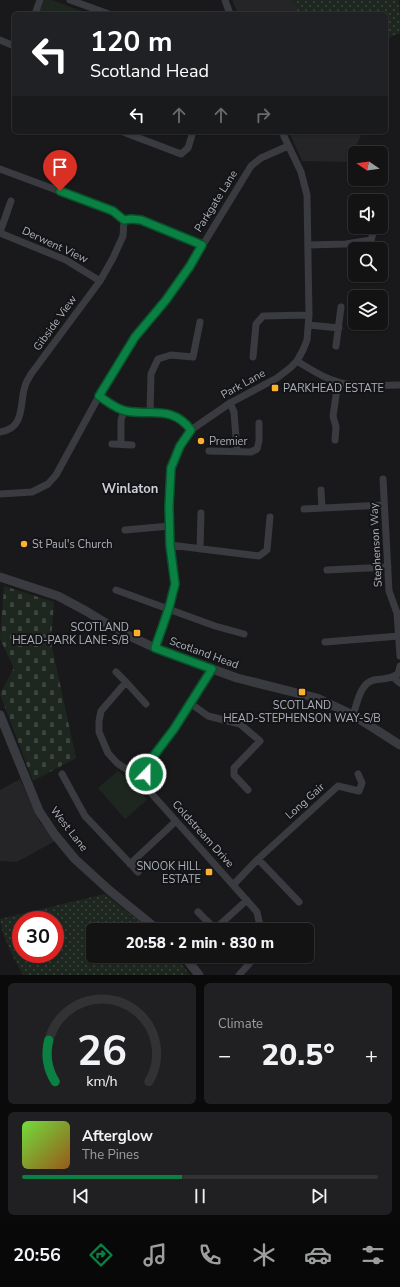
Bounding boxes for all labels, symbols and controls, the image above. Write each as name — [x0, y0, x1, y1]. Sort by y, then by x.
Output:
text: 120 m — [90, 23, 173, 61]
icon: left — [24, 28, 76, 80]
text: Scotland Head — [90, 59, 209, 83]
icon: left — [126, 104, 148, 126]
icon: ahead — [168, 104, 190, 126]
icon: ahead — [210, 104, 232, 126]
icon: right — [252, 104, 274, 126]
north arrow — [348, 146, 388, 186]
map controls — [348, 146, 388, 330]
pin — [43, 150, 77, 191]
icon: arrive — [49, 156, 71, 178]
street label: Parkgate Lane — [191, 167, 241, 235]
button: sound — [348, 194, 388, 234]
street label: Derwent View — [19, 223, 91, 267]
button: search — [348, 242, 388, 282]
button: layers — [348, 290, 388, 330]
street label: Gibside View — [30, 292, 80, 354]
street label: Park Lane — [218, 366, 268, 402]
place label: PARKHEAD ESTATE — [283, 381, 384, 396]
marker: PARKHEAD ESTATE — [270, 383, 280, 393]
place label: Premier — [209, 434, 247, 449]
marker: Premier — [196, 436, 206, 446]
district label: Winlaton — [102, 480, 158, 498]
street label: Stephenson Way — [366, 502, 386, 588]
place label: St Paul's Church — [32, 537, 113, 552]
marker: St Paul's Church — [19, 539, 29, 549]
place label: SCOTLAND HEAD-PARK LANE-S/B — [12, 620, 129, 648]
marker: SCOTLAND HEAD-PARK LANE-S/B — [132, 628, 142, 638]
street label: Scotland Head — [167, 634, 241, 672]
marker: SCOTLAND HEAD-STEPHENSON WAY-S/B — [297, 687, 307, 697]
place label: SCOTLAND HEAD-STEPHENSON WAY-S/B — [223, 698, 381, 726]
position arrow — [125, 753, 167, 795]
street label: Long Gair — [282, 779, 328, 823]
street label: Coldstream Drive — [169, 797, 237, 871]
street label: West Lane — [47, 803, 91, 855]
place label: SNOOK HILL ESTATE — [136, 859, 201, 887]
marker: SNOOK HILL ESTATE — [204, 867, 214, 877]
speed limit sign: 30 — [12, 911, 64, 963]
text: 20:58 · 2 min · 830 m — [126, 933, 274, 953]
text: Climate — [218, 1015, 263, 1033]
text: 26 — [77, 1022, 127, 1079]
text: 20.5° — [261, 1035, 335, 1076]
text: − — [218, 1041, 231, 1071]
text: + — [365, 1041, 378, 1071]
text: km/h — [86, 1071, 118, 1090]
text: Afterglow — [82, 1126, 153, 1146]
text: The Pines — [82, 1146, 139, 1164]
icon: previous — [70, 1185, 92, 1207]
icon: pause — [189, 1185, 211, 1207]
icon: next — [308, 1185, 330, 1207]
icon: directions — [87, 1241, 115, 1269]
icon: music — [141, 1241, 169, 1269]
icon: phone — [196, 1241, 224, 1269]
icon: climate — [250, 1241, 278, 1269]
icon: car — [304, 1241, 332, 1269]
icon: filters — [359, 1241, 387, 1269]
text: 20:56 — [13, 1243, 61, 1267]

